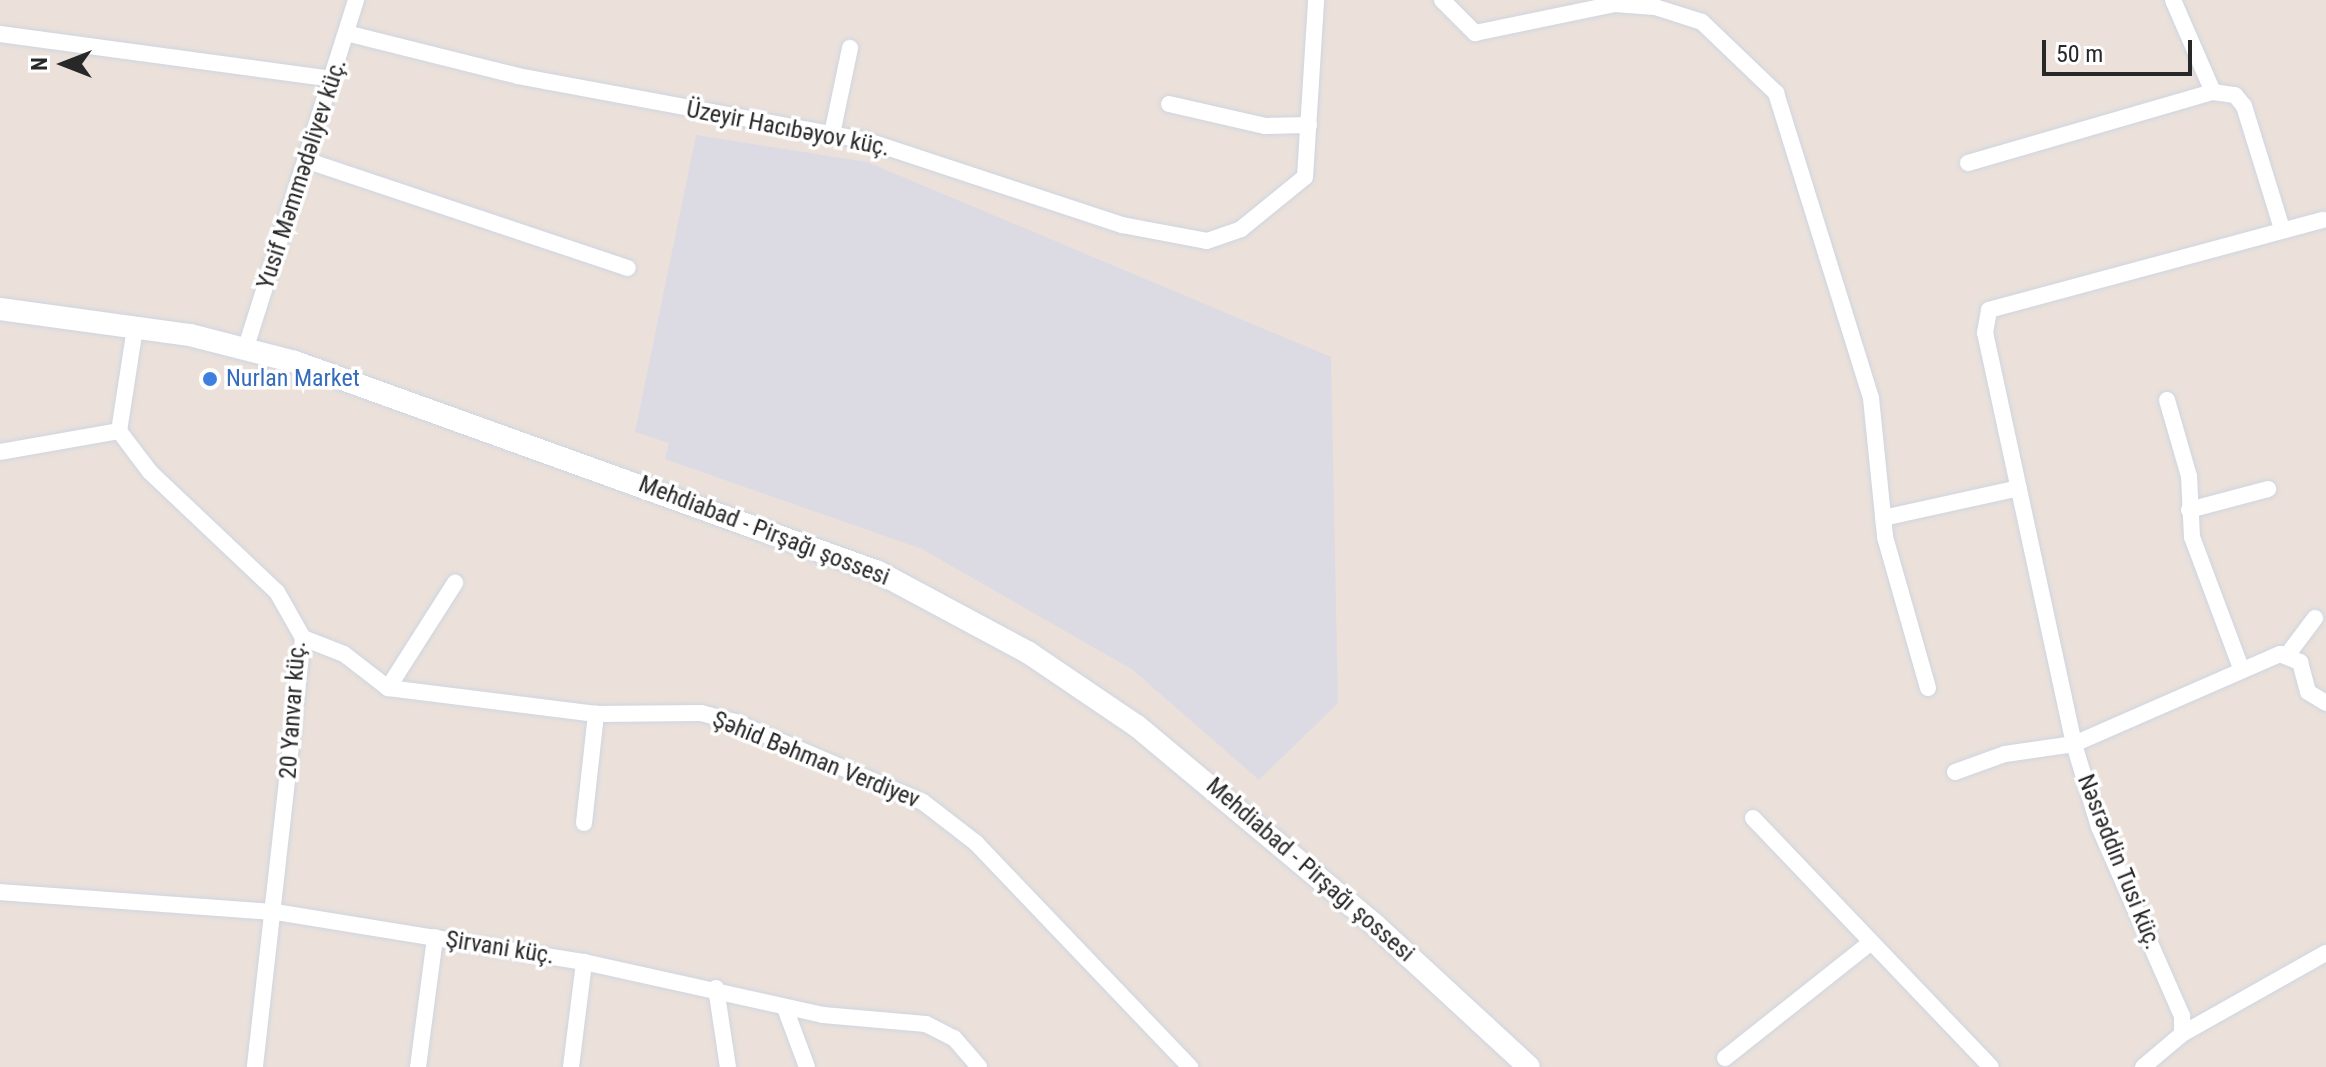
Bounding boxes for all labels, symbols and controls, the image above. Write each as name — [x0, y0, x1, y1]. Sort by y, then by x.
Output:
north arrow — [24, 24, 104, 104]
scale bar — [2046, 24, 2196, 74]
text: 50 m — [2056, 40, 2103, 68]
street label: Yusif Məmmədəliyev küç. — [251, 55, 353, 293]
text: N — [27, 57, 52, 71]
street label: Üzeyir Hacıbəyov küç. — [684, 95, 892, 163]
place label: Nurlan Market — [226, 365, 360, 393]
marker: Nurlan Market — [201, 370, 219, 388]
street label: Mehdiabad - Pirşağı şossesi — [635, 470, 893, 592]
street label: 20 Yanvar küç. — [274, 640, 312, 780]
street label: Şəhid Bəhman Verdiyev — [708, 705, 924, 815]
street label: Nəsrəddin Tusi küç. — [2071, 770, 2167, 954]
street label: Mehdiabad - Pirşağı şossesi — [1200, 772, 1420, 968]
street label: Şirvani küç. — [444, 925, 556, 971]

